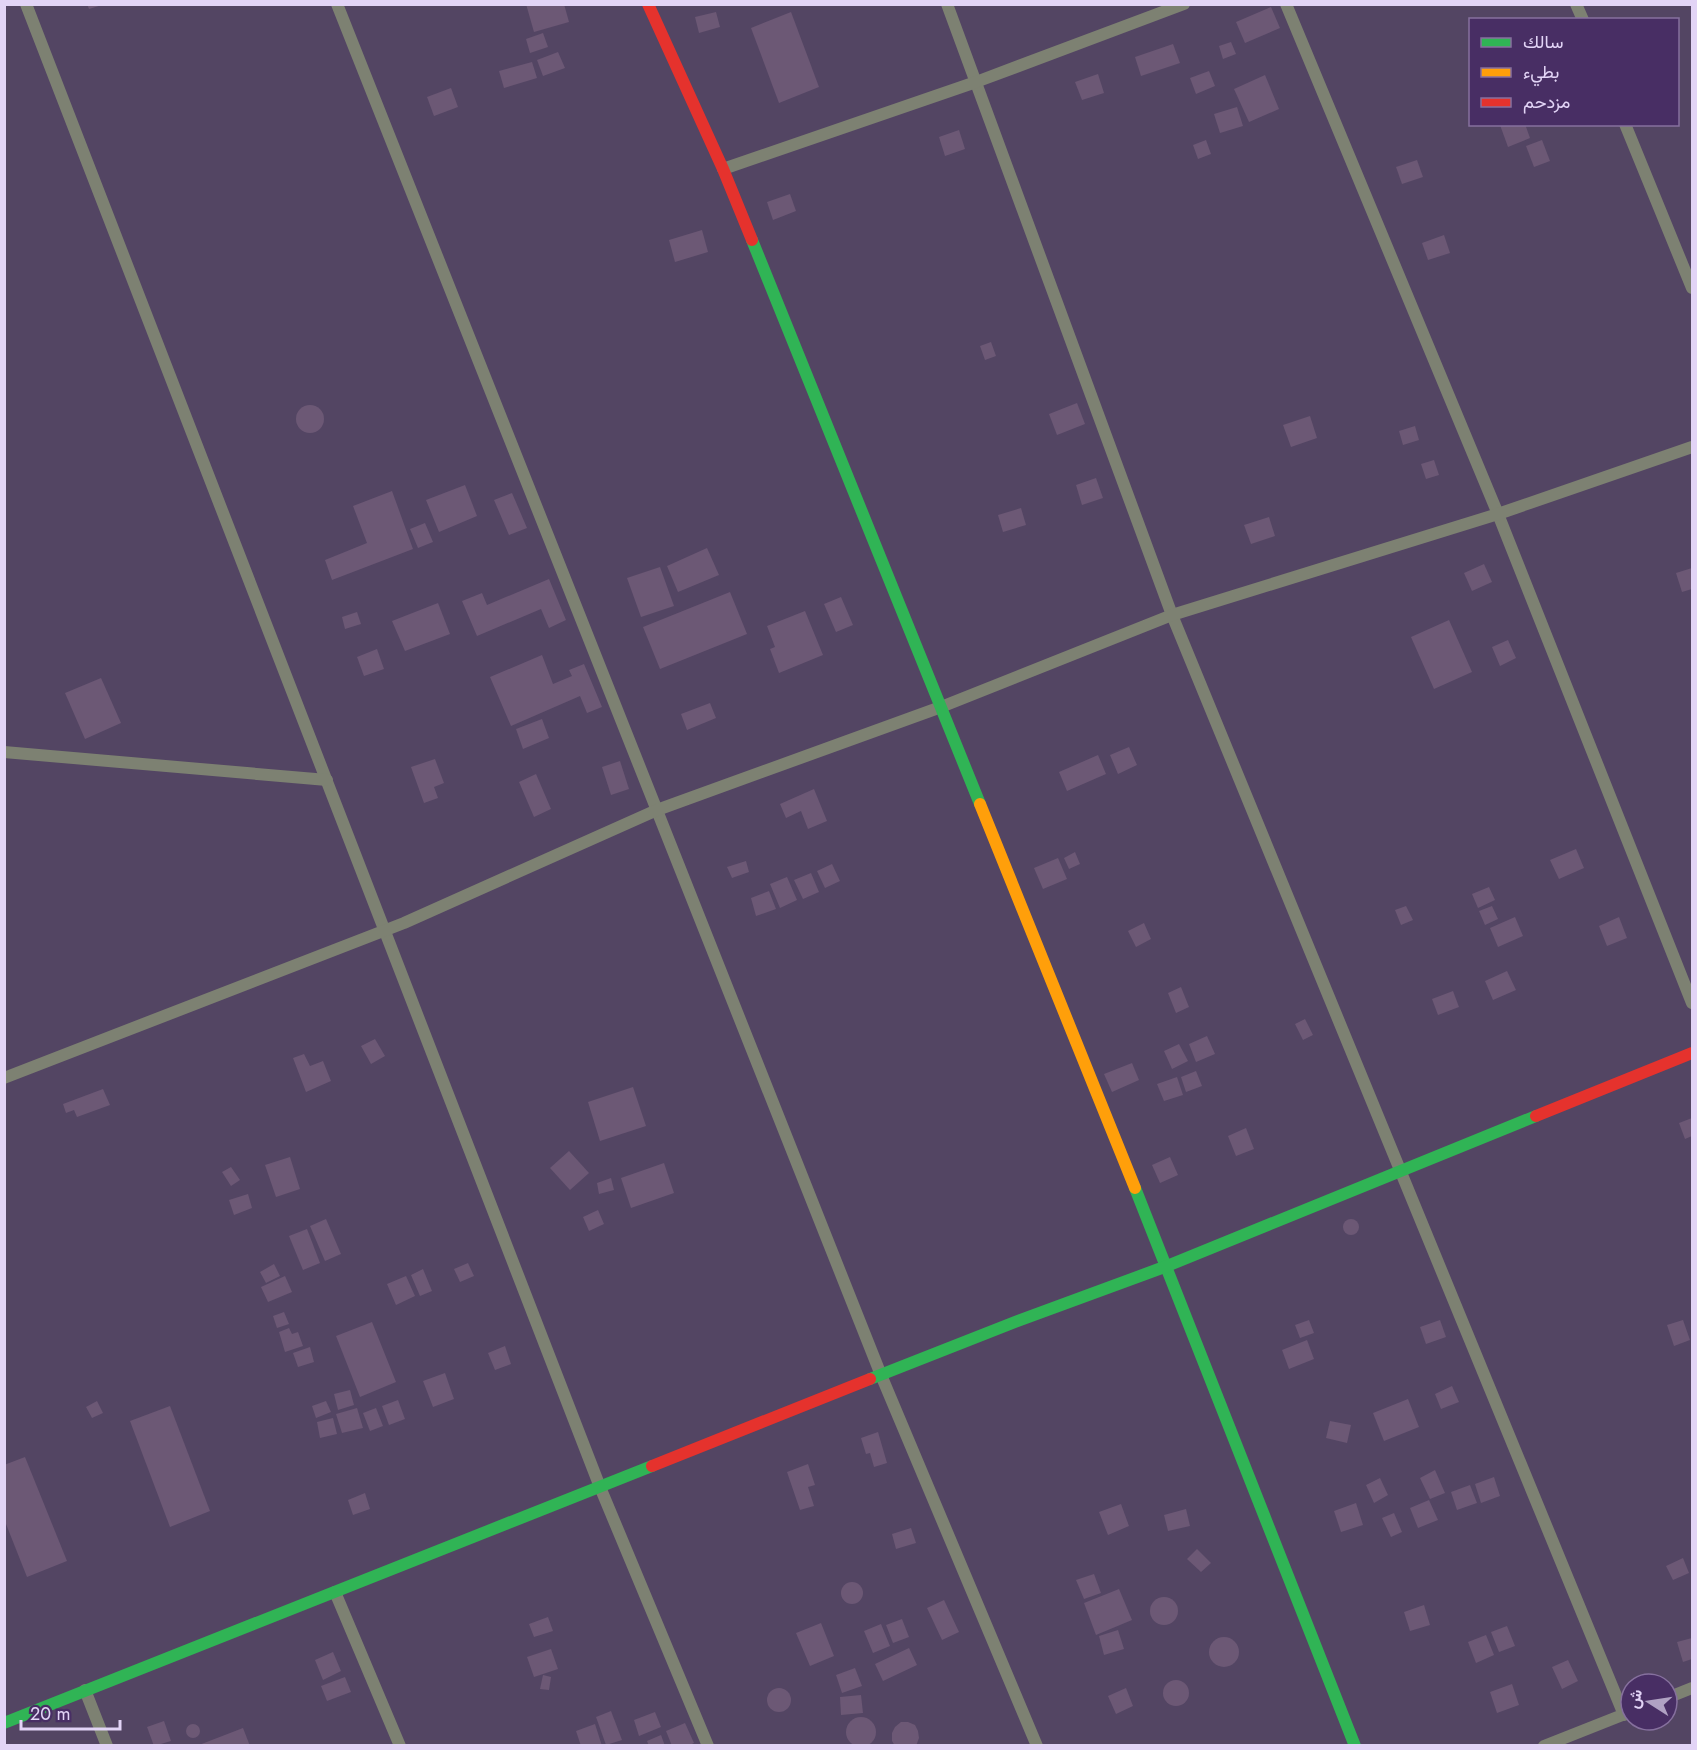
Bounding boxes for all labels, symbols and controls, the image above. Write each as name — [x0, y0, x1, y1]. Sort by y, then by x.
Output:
legend — [1469, 18, 1679, 126]
text: سالك — [1523, 29, 1563, 55]
text: بطيء — [1523, 59, 1559, 87]
text: مزدحم — [1523, 89, 1570, 115]
north arrow — [1619, 1672, 1679, 1732]
text: ش — [1622, 1687, 1648, 1711]
scale bar — [21, 1693, 120, 1731]
text: 20 m — [30, 1701, 70, 1727]

